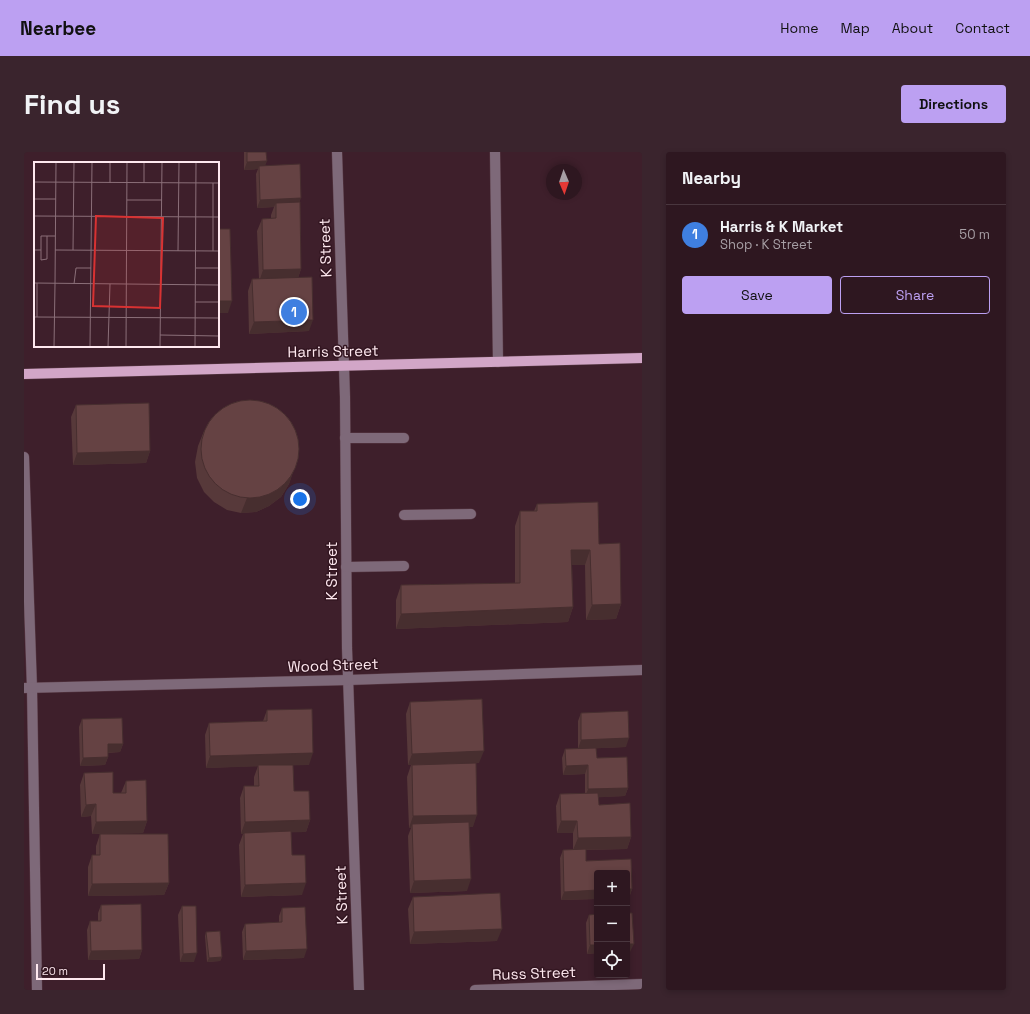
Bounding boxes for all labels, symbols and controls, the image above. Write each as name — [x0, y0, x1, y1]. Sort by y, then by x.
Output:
text: Nearbee — [20, 16, 96, 41]
text: Home — [780, 19, 818, 37]
text: Map — [840, 19, 870, 37]
text: About — [892, 19, 933, 37]
text: Contact — [955, 19, 1010, 37]
button: Directions — [901, 85, 1006, 123]
text: Find us — [24, 86, 121, 122]
inset map — [34, 162, 219, 347]
north arrow — [546, 164, 582, 200]
text: Nearby — [682, 167, 741, 189]
text: Harris & K Market — [720, 217, 843, 236]
street label: K Street — [314, 218, 336, 278]
text: 1 — [692, 226, 698, 243]
text: 50 m — [959, 226, 990, 243]
text: Shop · K Street — [720, 236, 812, 253]
button: Save — [682, 276, 832, 314]
button: Share — [840, 276, 990, 314]
pin: 1 — [281, 297, 307, 327]
street label: Harris Street — [287, 341, 379, 361]
your location — [290, 489, 310, 509]
street label: K Street — [322, 541, 341, 600]
street label: Wood Street — [287, 654, 379, 676]
street label: K Street — [330, 865, 352, 925]
map controls — [594, 870, 630, 978]
button: + — [594, 870, 630, 906]
button: − — [594, 906, 630, 942]
button: locate — [594, 942, 630, 978]
scale bar — [36, 962, 105, 981]
street label: Russ Street — [492, 962, 576, 984]
text: 20 m — [42, 964, 68, 978]

